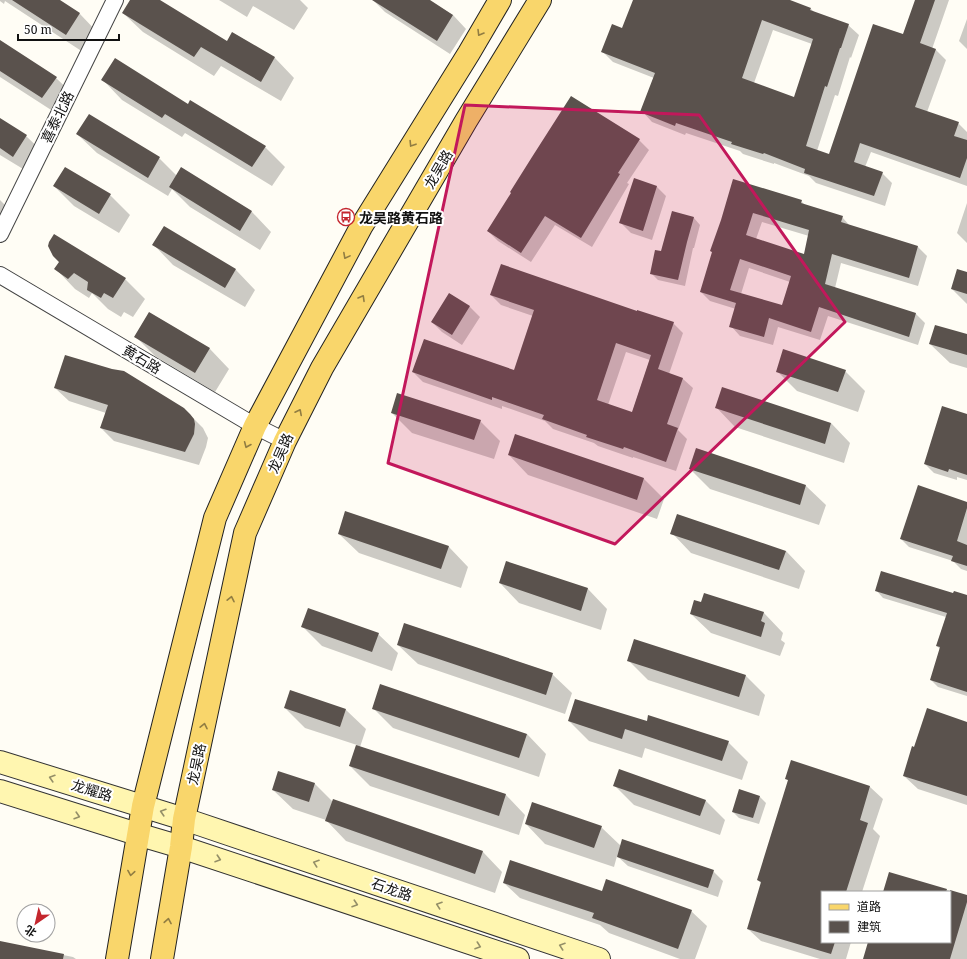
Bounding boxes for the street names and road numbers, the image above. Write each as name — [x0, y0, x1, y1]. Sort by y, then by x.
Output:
street label: 喜泰北路 — [36, 88, 78, 146]
street label: 龙吴路 — [419, 146, 457, 192]
street label: 黄石路 — [119, 340, 165, 378]
street label: 龙吴路 — [263, 430, 297, 476]
street label: 龙吴路 — [182, 741, 210, 787]
street label: 龙耀路 — [69, 775, 115, 805]
street label: 石龙路 — [369, 873, 415, 905]

